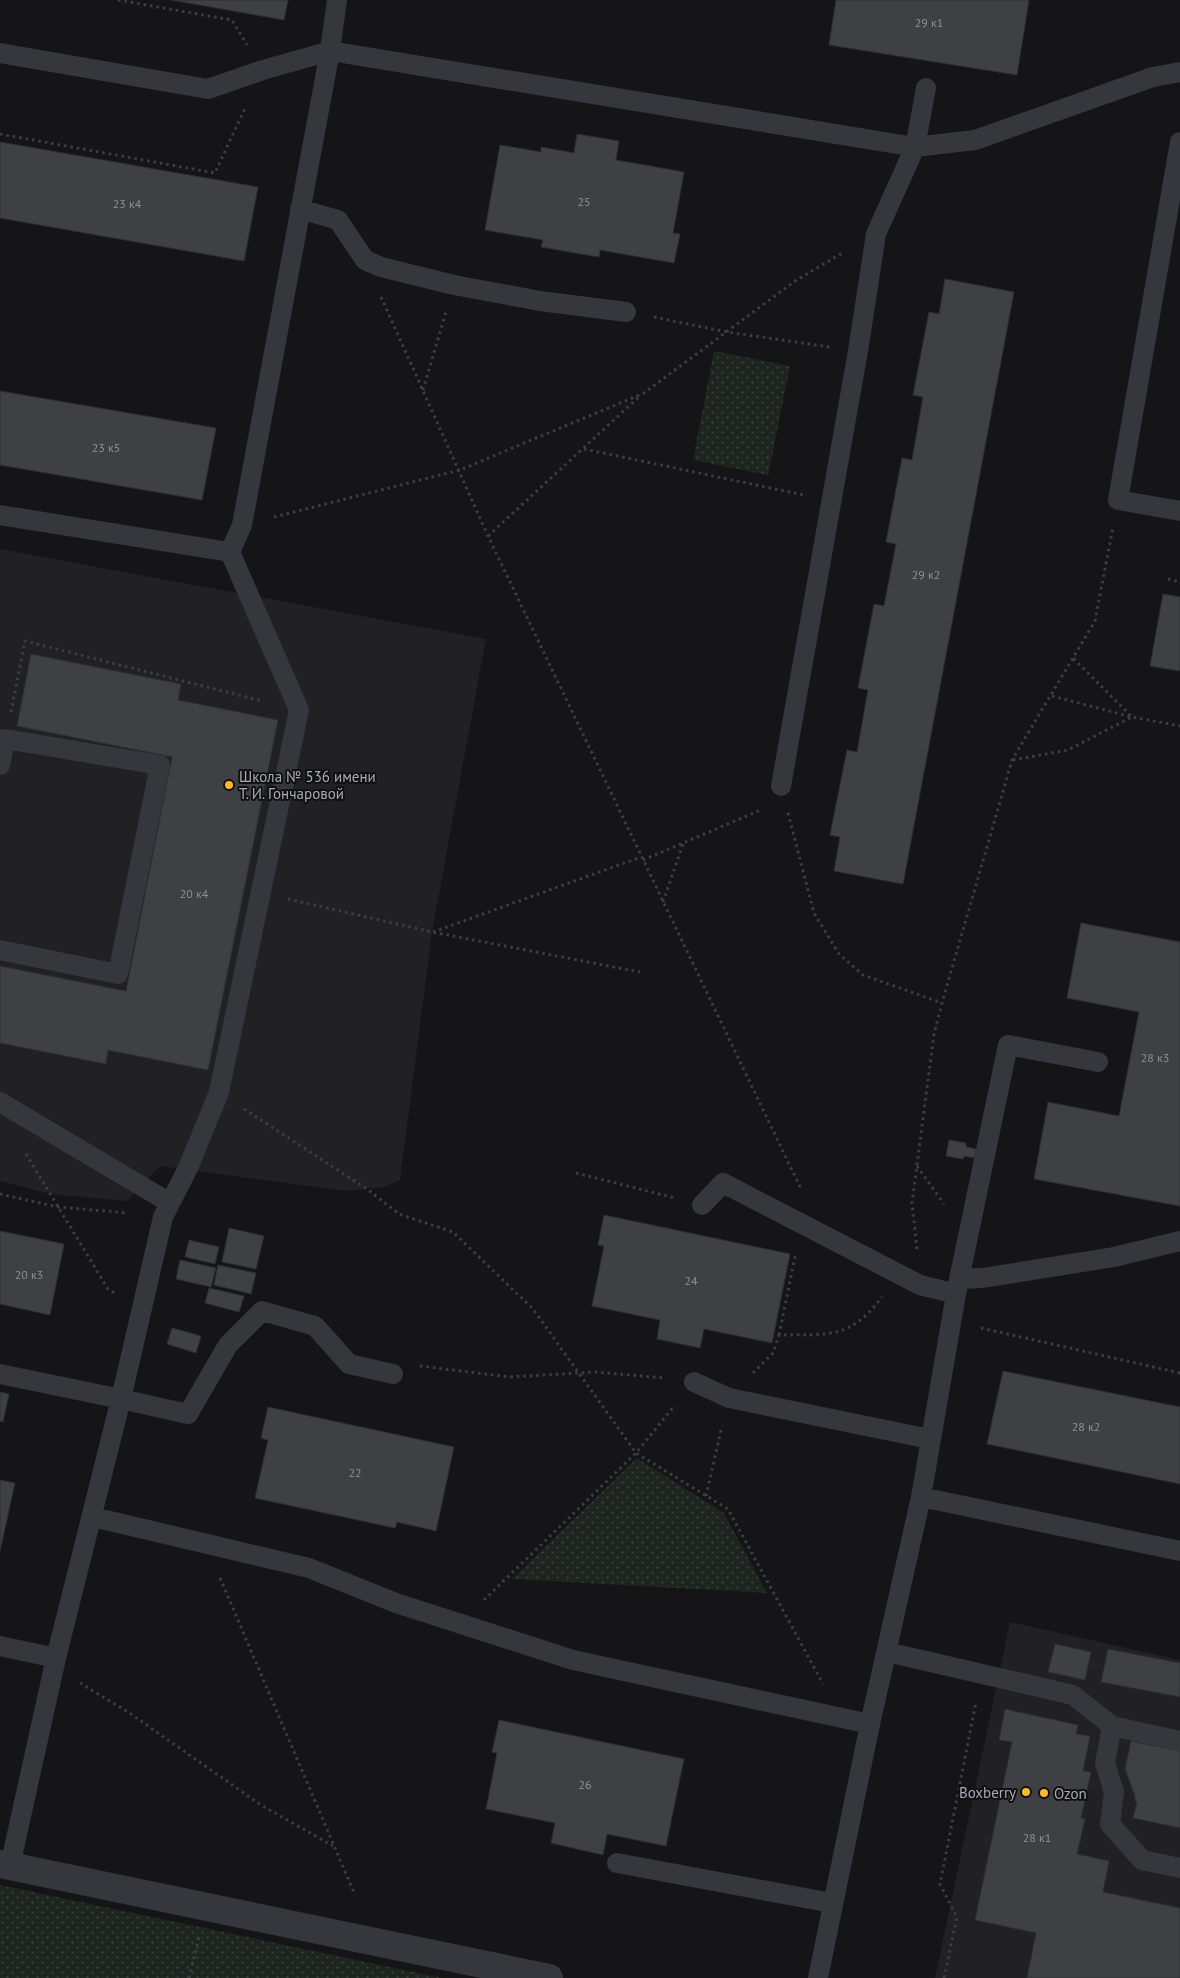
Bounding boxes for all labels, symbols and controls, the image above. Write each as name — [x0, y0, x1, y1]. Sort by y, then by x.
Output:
house number: 29 к1 — [915, 15, 943, 30]
house number: 25 — [577, 194, 591, 209]
house number: 23 к4 — [113, 196, 142, 211]
house number: 23 к5 — [92, 440, 120, 455]
house number: 29 к2 — [912, 567, 940, 582]
place label: Школа № 536 имени Т. И. Гончаровой — [239, 767, 376, 803]
marker: Школа № 536 имени Т. И. Гончаровой — [223, 779, 235, 791]
house number: 20 к4 — [180, 886, 209, 901]
house number: 28 к3 — [1141, 1050, 1169, 1065]
house number: 20 к3 — [15, 1267, 43, 1282]
house number: 24 — [684, 1273, 698, 1288]
house number: 28 к2 — [1072, 1419, 1100, 1434]
house number: 22 — [348, 1465, 362, 1480]
house number: 26 — [578, 1777, 592, 1792]
place label: Boxberry — [959, 1783, 1016, 1802]
place label: Ozon — [1054, 1784, 1087, 1803]
marker: Boxberry — [1020, 1786, 1032, 1798]
marker: Ozon — [1038, 1787, 1050, 1799]
house number: 28 к1 — [1023, 1830, 1051, 1845]

